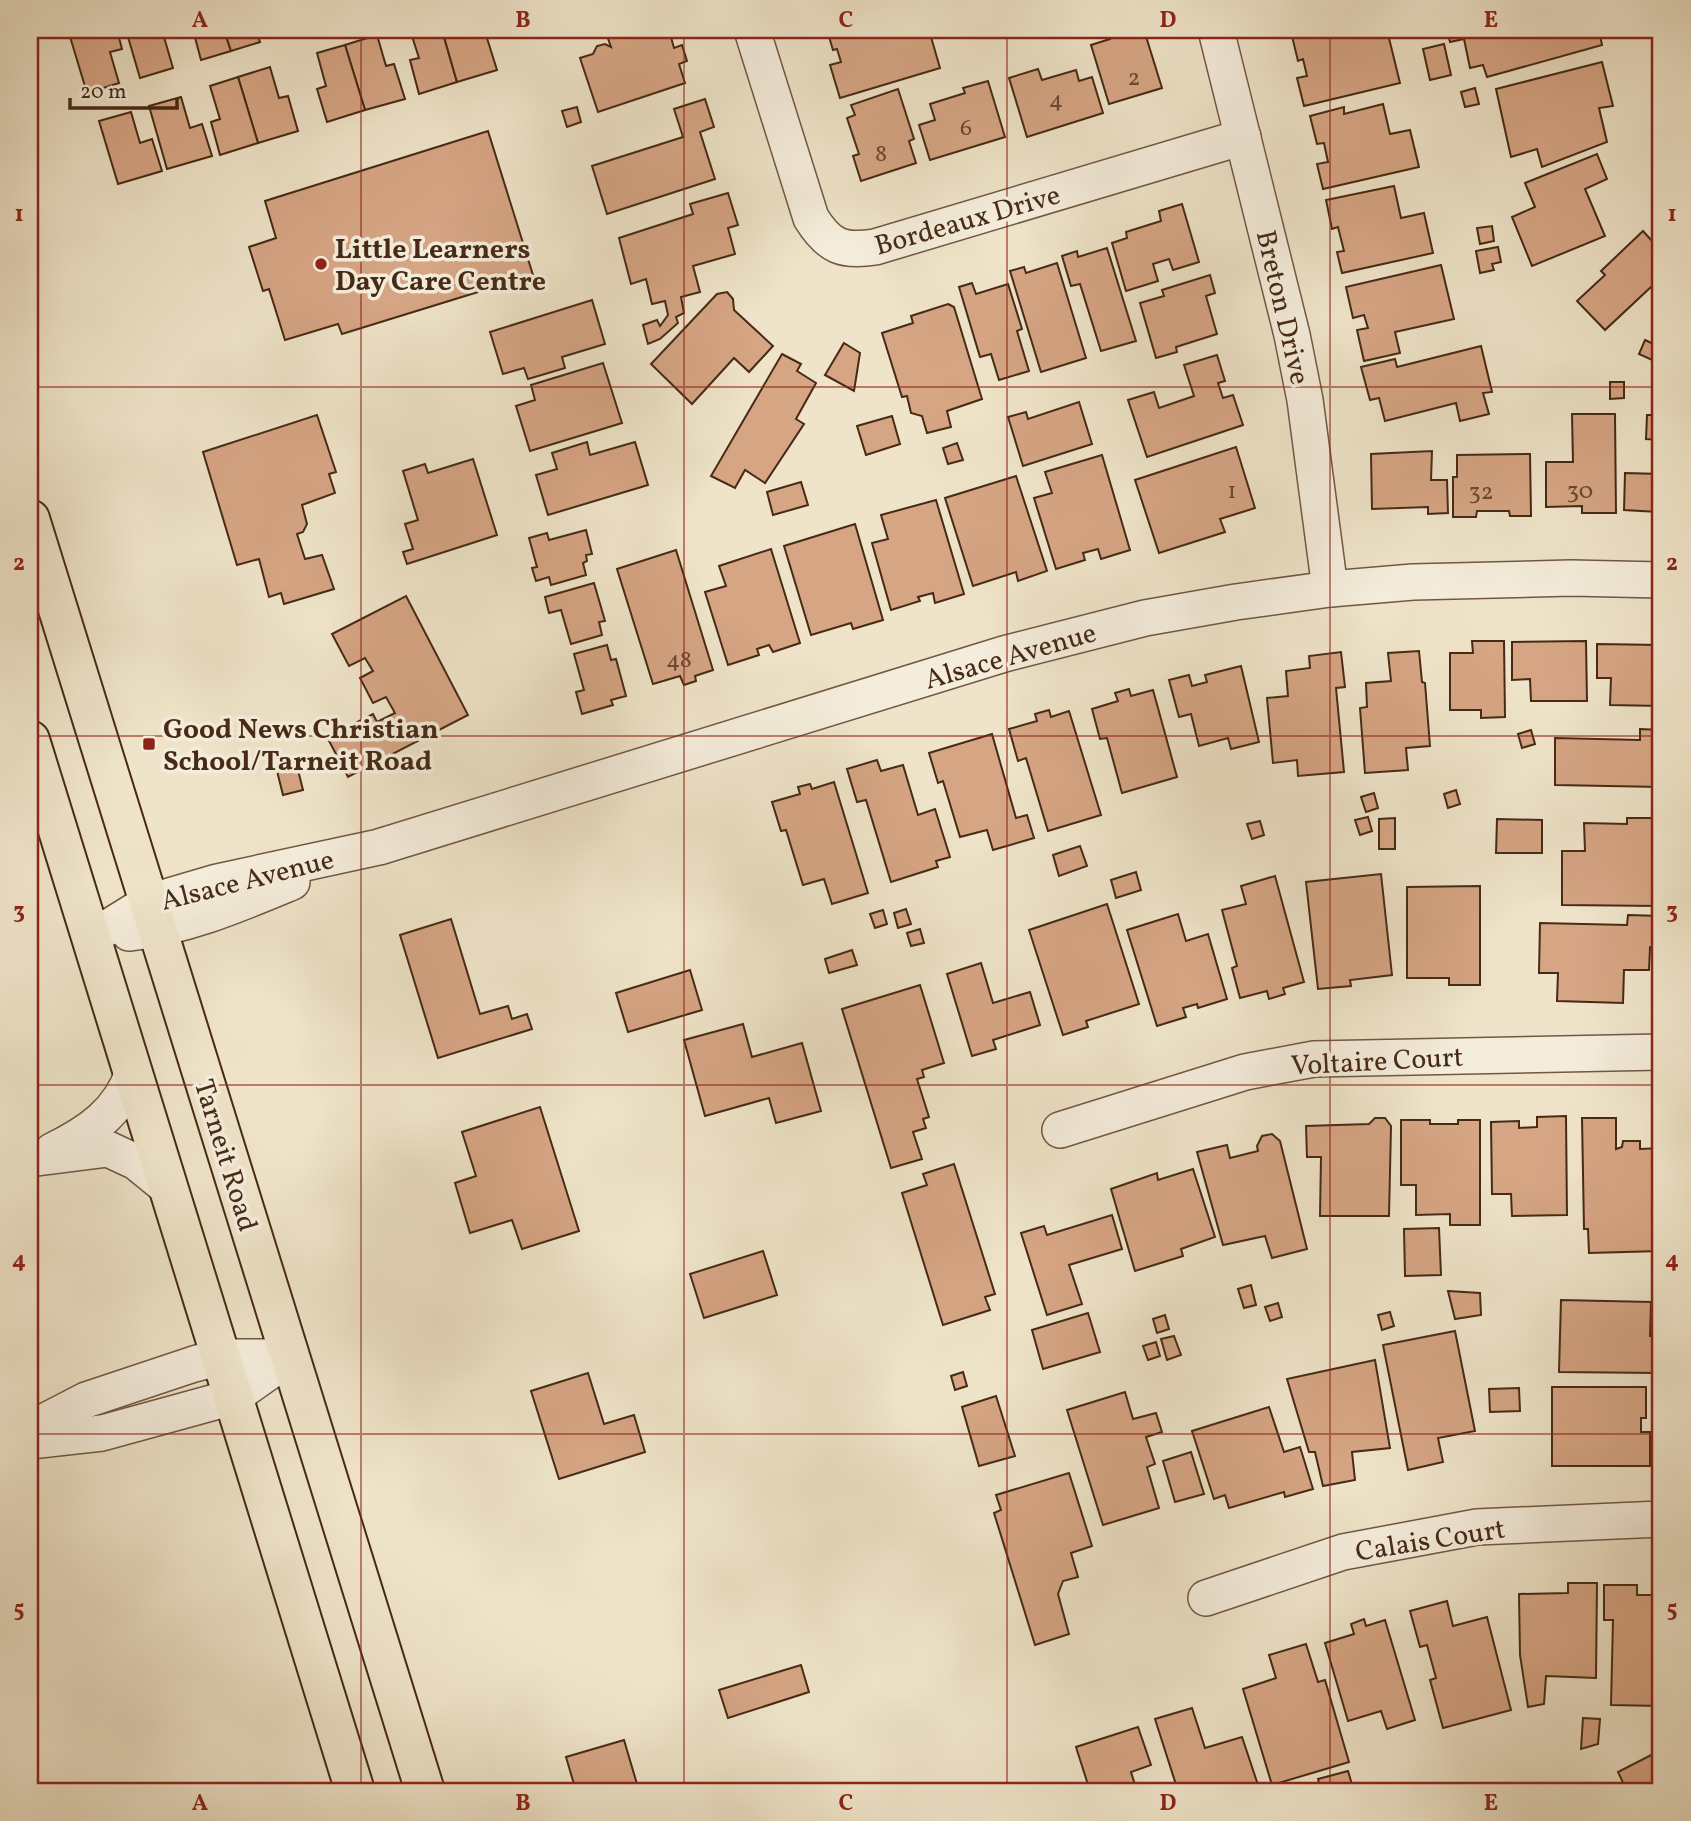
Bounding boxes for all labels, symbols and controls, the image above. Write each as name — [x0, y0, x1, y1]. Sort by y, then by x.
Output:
text: A — [192, 5, 208, 37]
text: B — [515, 5, 531, 37]
text: C — [839, 5, 853, 37]
text: D — [1160, 5, 1177, 37]
text: E — [1484, 5, 1498, 37]
house number: 2 — [1128, 62, 1140, 96]
scale bar — [70, 66, 177, 110]
text: 20 m — [80, 78, 126, 107]
house number: 4 — [1049, 84, 1063, 118]
house number: 6 — [960, 112, 972, 146]
house number: 8 — [875, 138, 887, 172]
street label: Bordeaux Drive — [870, 176, 1065, 267]
text: 1 — [14, 199, 24, 231]
text: 1 — [1667, 199, 1677, 231]
street label: Breton Drive — [1245, 226, 1318, 389]
place label: Little Learners Day Care Centre — [335, 231, 546, 302]
marker: Little Learners Day Care Centre — [313, 256, 329, 272]
house number: 1 — [1227, 475, 1237, 509]
house number: 30 — [1567, 475, 1593, 509]
house number: 32 — [1468, 476, 1494, 510]
text: 2 — [13, 548, 25, 580]
text: 2 — [1666, 548, 1678, 580]
street label: Alsace Avenue — [920, 614, 1101, 701]
house number: 48 — [666, 644, 692, 678]
place label: Good News Christian School/Tarneit Road — [163, 711, 439, 782]
marker: Good News Christian School/Tarneit Road — [141, 736, 157, 752]
street label: Alsace Avenue — [157, 841, 338, 922]
text: 3 — [13, 896, 25, 928]
text: 3 — [1666, 896, 1678, 928]
street label: Voltaire Court — [1290, 1038, 1464, 1086]
street label: Tarneit Road — [183, 1075, 266, 1237]
text: 4 — [12, 1245, 26, 1277]
text: 4 — [1665, 1245, 1679, 1277]
street label: Calais Court — [1353, 1510, 1508, 1573]
text: 5 — [13, 1594, 25, 1626]
text: 5 — [1666, 1594, 1678, 1626]
text: A — [192, 1788, 208, 1820]
text: B — [515, 1788, 531, 1820]
text: C — [839, 1788, 853, 1820]
text: D — [1160, 1788, 1177, 1820]
text: E — [1484, 1788, 1498, 1820]

